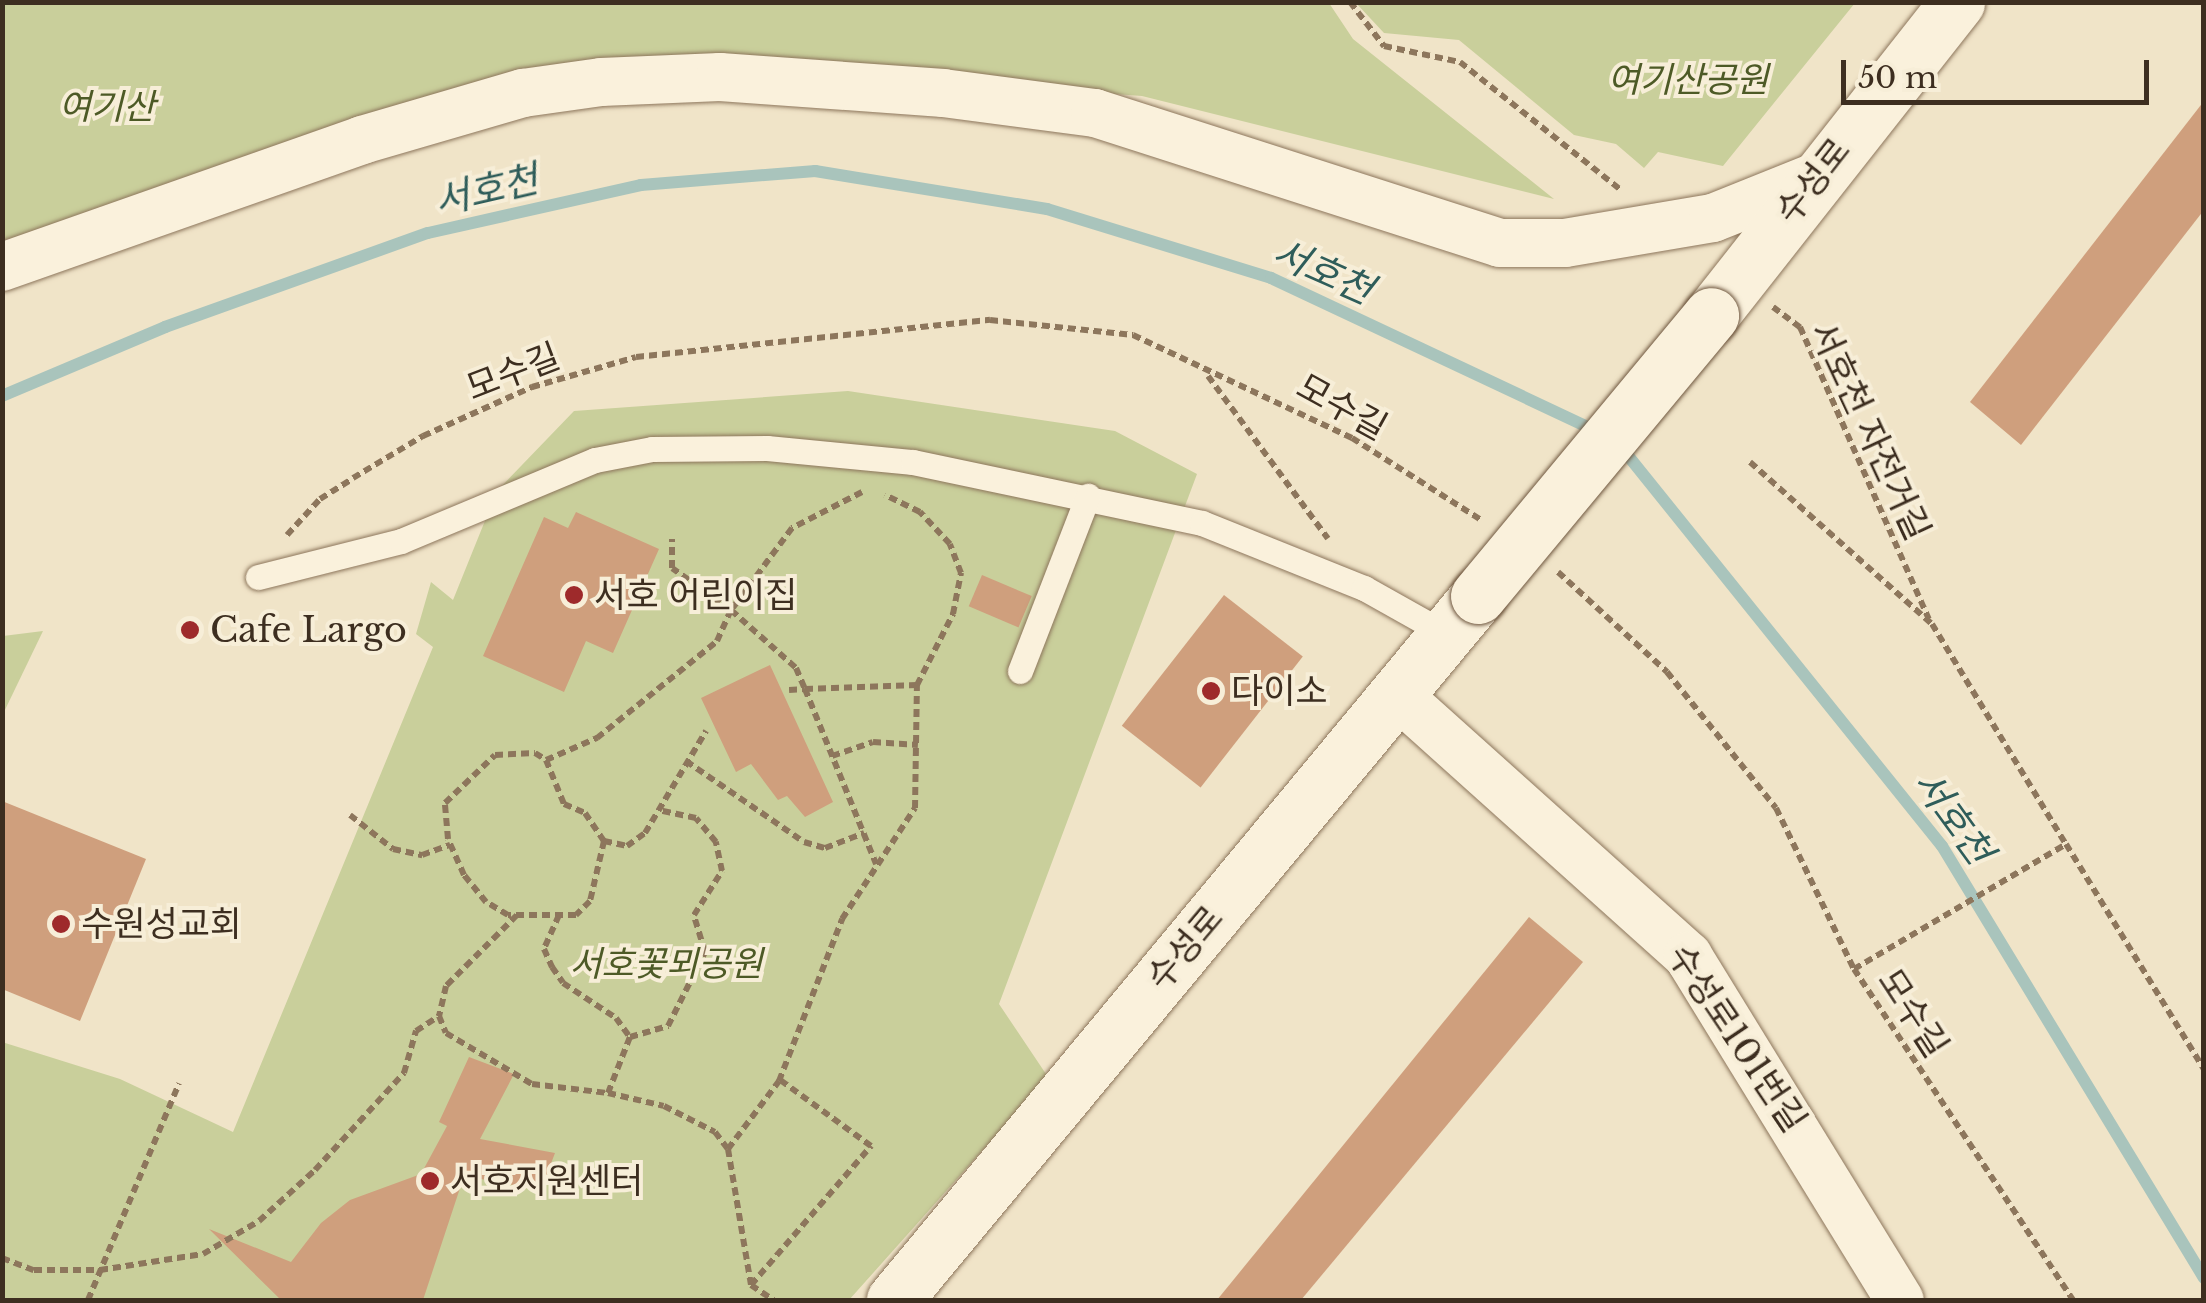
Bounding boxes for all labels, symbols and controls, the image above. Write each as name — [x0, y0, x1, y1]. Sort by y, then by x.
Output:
scale bar — [1846, 40, 2154, 102]
park label: 여기산공원 — [1608, 59, 1768, 101]
text: 50 m — [1858, 59, 1937, 96]
park label: 여기산 — [59, 86, 155, 128]
street label: 수성로 — [1767, 130, 1859, 232]
water label: 서호천 — [430, 156, 542, 224]
water label: 서호천 — [1266, 229, 1380, 313]
street label: 서호천 자전거길 — [1801, 315, 1939, 547]
street label: 모수길 — [460, 335, 566, 409]
street label: 모수길 — [1290, 365, 1394, 449]
place label: 서호 어린이집 — [594, 574, 797, 616]
marker: 서호 어린이집 — [563, 584, 585, 606]
place label: Cafe Largo — [210, 609, 407, 651]
marker: Cafe Largo — [179, 619, 201, 641]
place label: 다이소 — [1231, 670, 1328, 712]
marker: 다이소 — [1200, 680, 1222, 702]
water label: 서호천 — [1904, 761, 2002, 873]
street label: 수성로 — [1138, 898, 1232, 998]
place label: 수원성교회 — [81, 903, 242, 945]
marker: 수원성교회 — [50, 913, 72, 935]
street label: 수성로101번길 — [1659, 936, 1815, 1140]
park label: 서호꽃뫼공원 — [569, 943, 763, 985]
street label: 모수길 — [1869, 961, 1957, 1065]
place label: 서호지원센터 — [450, 1160, 643, 1202]
marker: 서호지원센터 — [419, 1170, 441, 1192]

